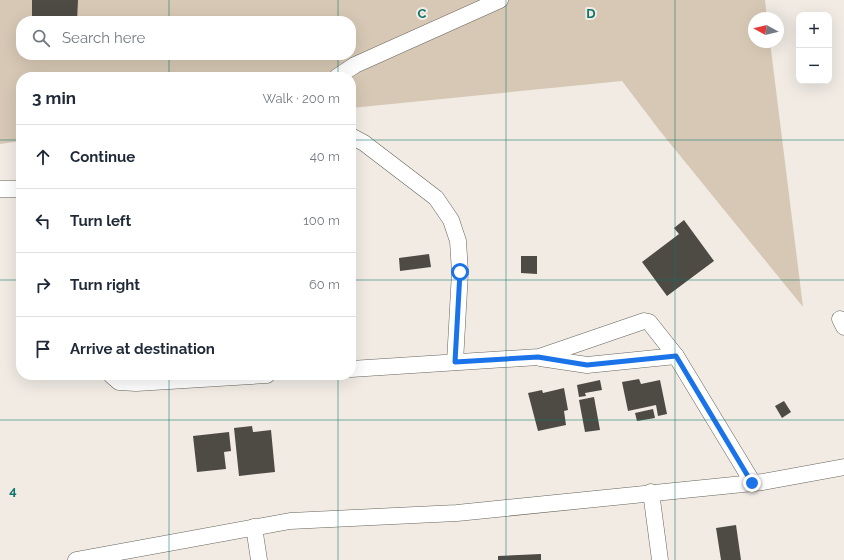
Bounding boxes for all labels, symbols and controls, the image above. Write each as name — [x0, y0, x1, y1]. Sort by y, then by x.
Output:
text: C — [418, 6, 427, 21]
text: D — [586, 6, 596, 21]
north arrow — [748, 12, 784, 48]
map controls — [796, 12, 832, 84]
button: + — [796, 12, 832, 48]
search box — [16, 16, 356, 60]
icon: search — [30, 27, 52, 49]
text: Search here — [62, 29, 145, 47]
button: − — [796, 48, 832, 84]
text: 3 min — [32, 88, 76, 108]
text: Walk · 200 m — [263, 91, 340, 106]
icon: ahead — [32, 146, 54, 168]
text: Continue — [70, 148, 135, 166]
text: 40 m — [310, 149, 340, 164]
icon: left — [32, 210, 54, 232]
text: Turn left — [70, 212, 131, 230]
text: 100 m — [303, 213, 340, 228]
route start — [451, 263, 469, 281]
icon: right — [32, 274, 54, 296]
text: Turn right — [70, 276, 140, 294]
text: 60 m — [309, 277, 340, 292]
icon: arrive — [32, 338, 54, 360]
text: Arrive at destination — [70, 340, 215, 358]
route end — [743, 474, 761, 492]
text: 4 — [9, 483, 17, 498]

